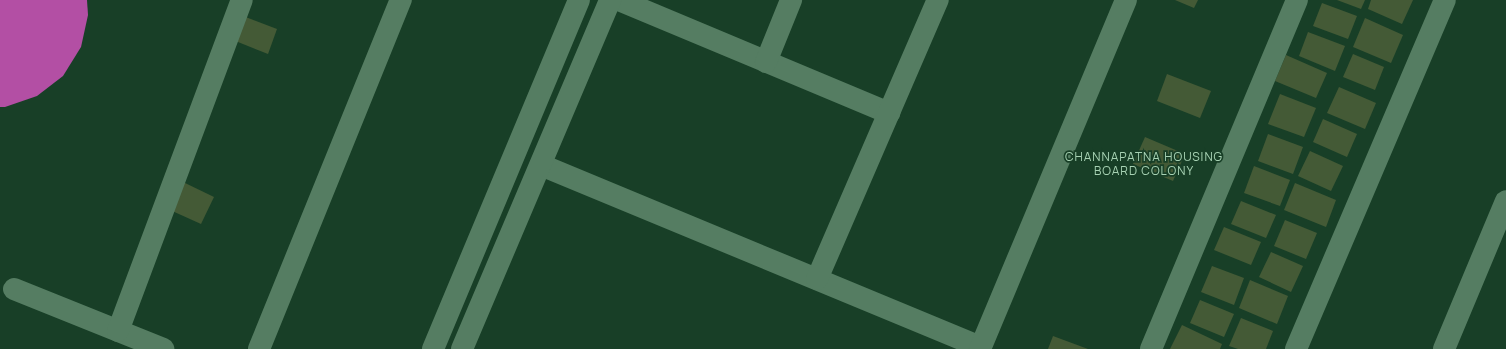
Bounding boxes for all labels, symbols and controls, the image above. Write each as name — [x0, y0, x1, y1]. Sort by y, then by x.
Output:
district label: CHANNAPATNA HOUSING BOARD COLONY — [1065, 150, 1223, 178]

